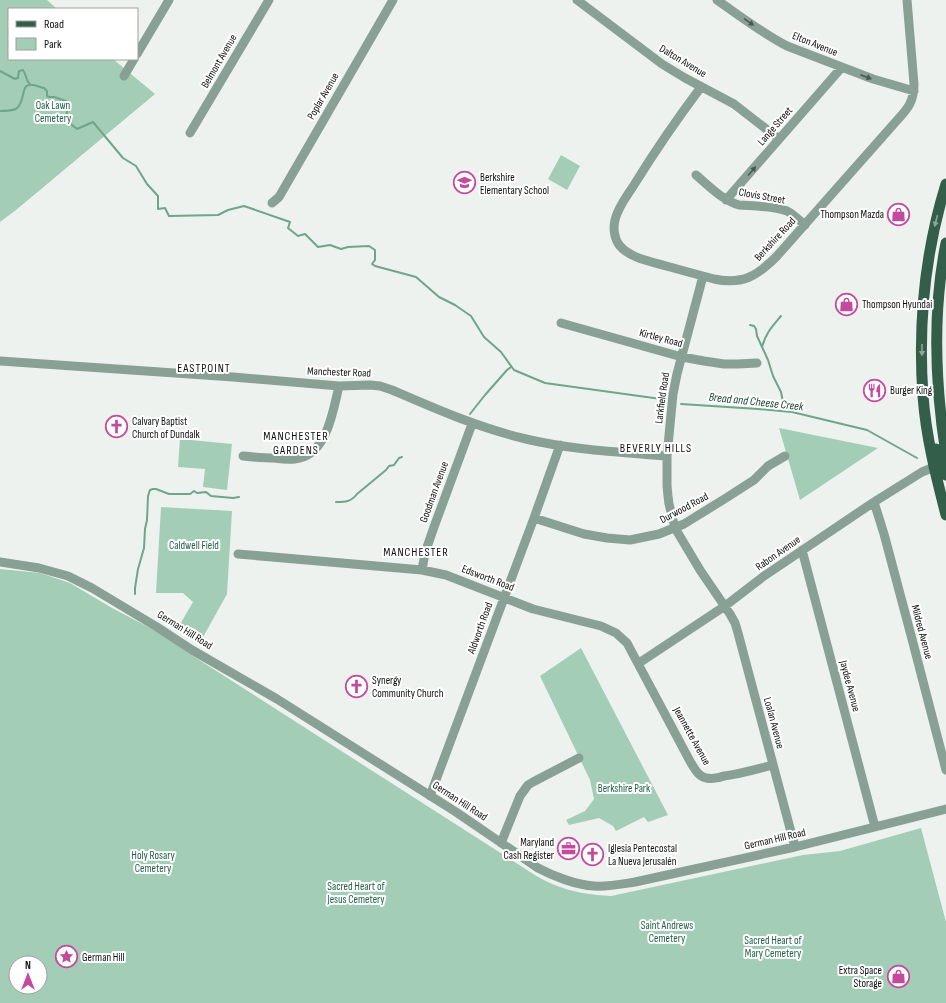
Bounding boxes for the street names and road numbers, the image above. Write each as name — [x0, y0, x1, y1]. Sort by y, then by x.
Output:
street label: Elton Avenue — [790, 29, 840, 59]
street label: Belmont Avenue — [198, 32, 240, 90]
street label: Dalton Avenue — [657, 42, 709, 80]
street label: Poplar Avenue — [304, 70, 342, 122]
street label: Lange Street — [755, 104, 796, 148]
street label: Clovis Street — [738, 186, 787, 207]
street label: Berkshire Road — [752, 214, 799, 263]
street label: Kirtley Road — [638, 326, 685, 350]
street label: Manchester Road — [307, 364, 372, 380]
street label: Larkfield Road — [652, 371, 672, 424]
street label: Goodman Avenue — [417, 460, 451, 524]
street label: Durwood Road — [657, 490, 711, 526]
street label: Rabon Avenue — [753, 533, 803, 573]
street label: Edsworth Road — [460, 562, 516, 594]
street label: Aldworth Road — [464, 600, 495, 656]
street label: Mildred Avenue — [908, 603, 936, 661]
street label: German Hill Road — [155, 608, 215, 652]
street label: Jaydee Avenue — [837, 658, 863, 713]
street label: Loalan Avenue — [761, 696, 787, 750]
street label: Jeannette Avenue — [670, 704, 713, 767]
street label: German Hill Road — [430, 778, 490, 824]
street label: German Hill Road — [743, 826, 807, 852]

